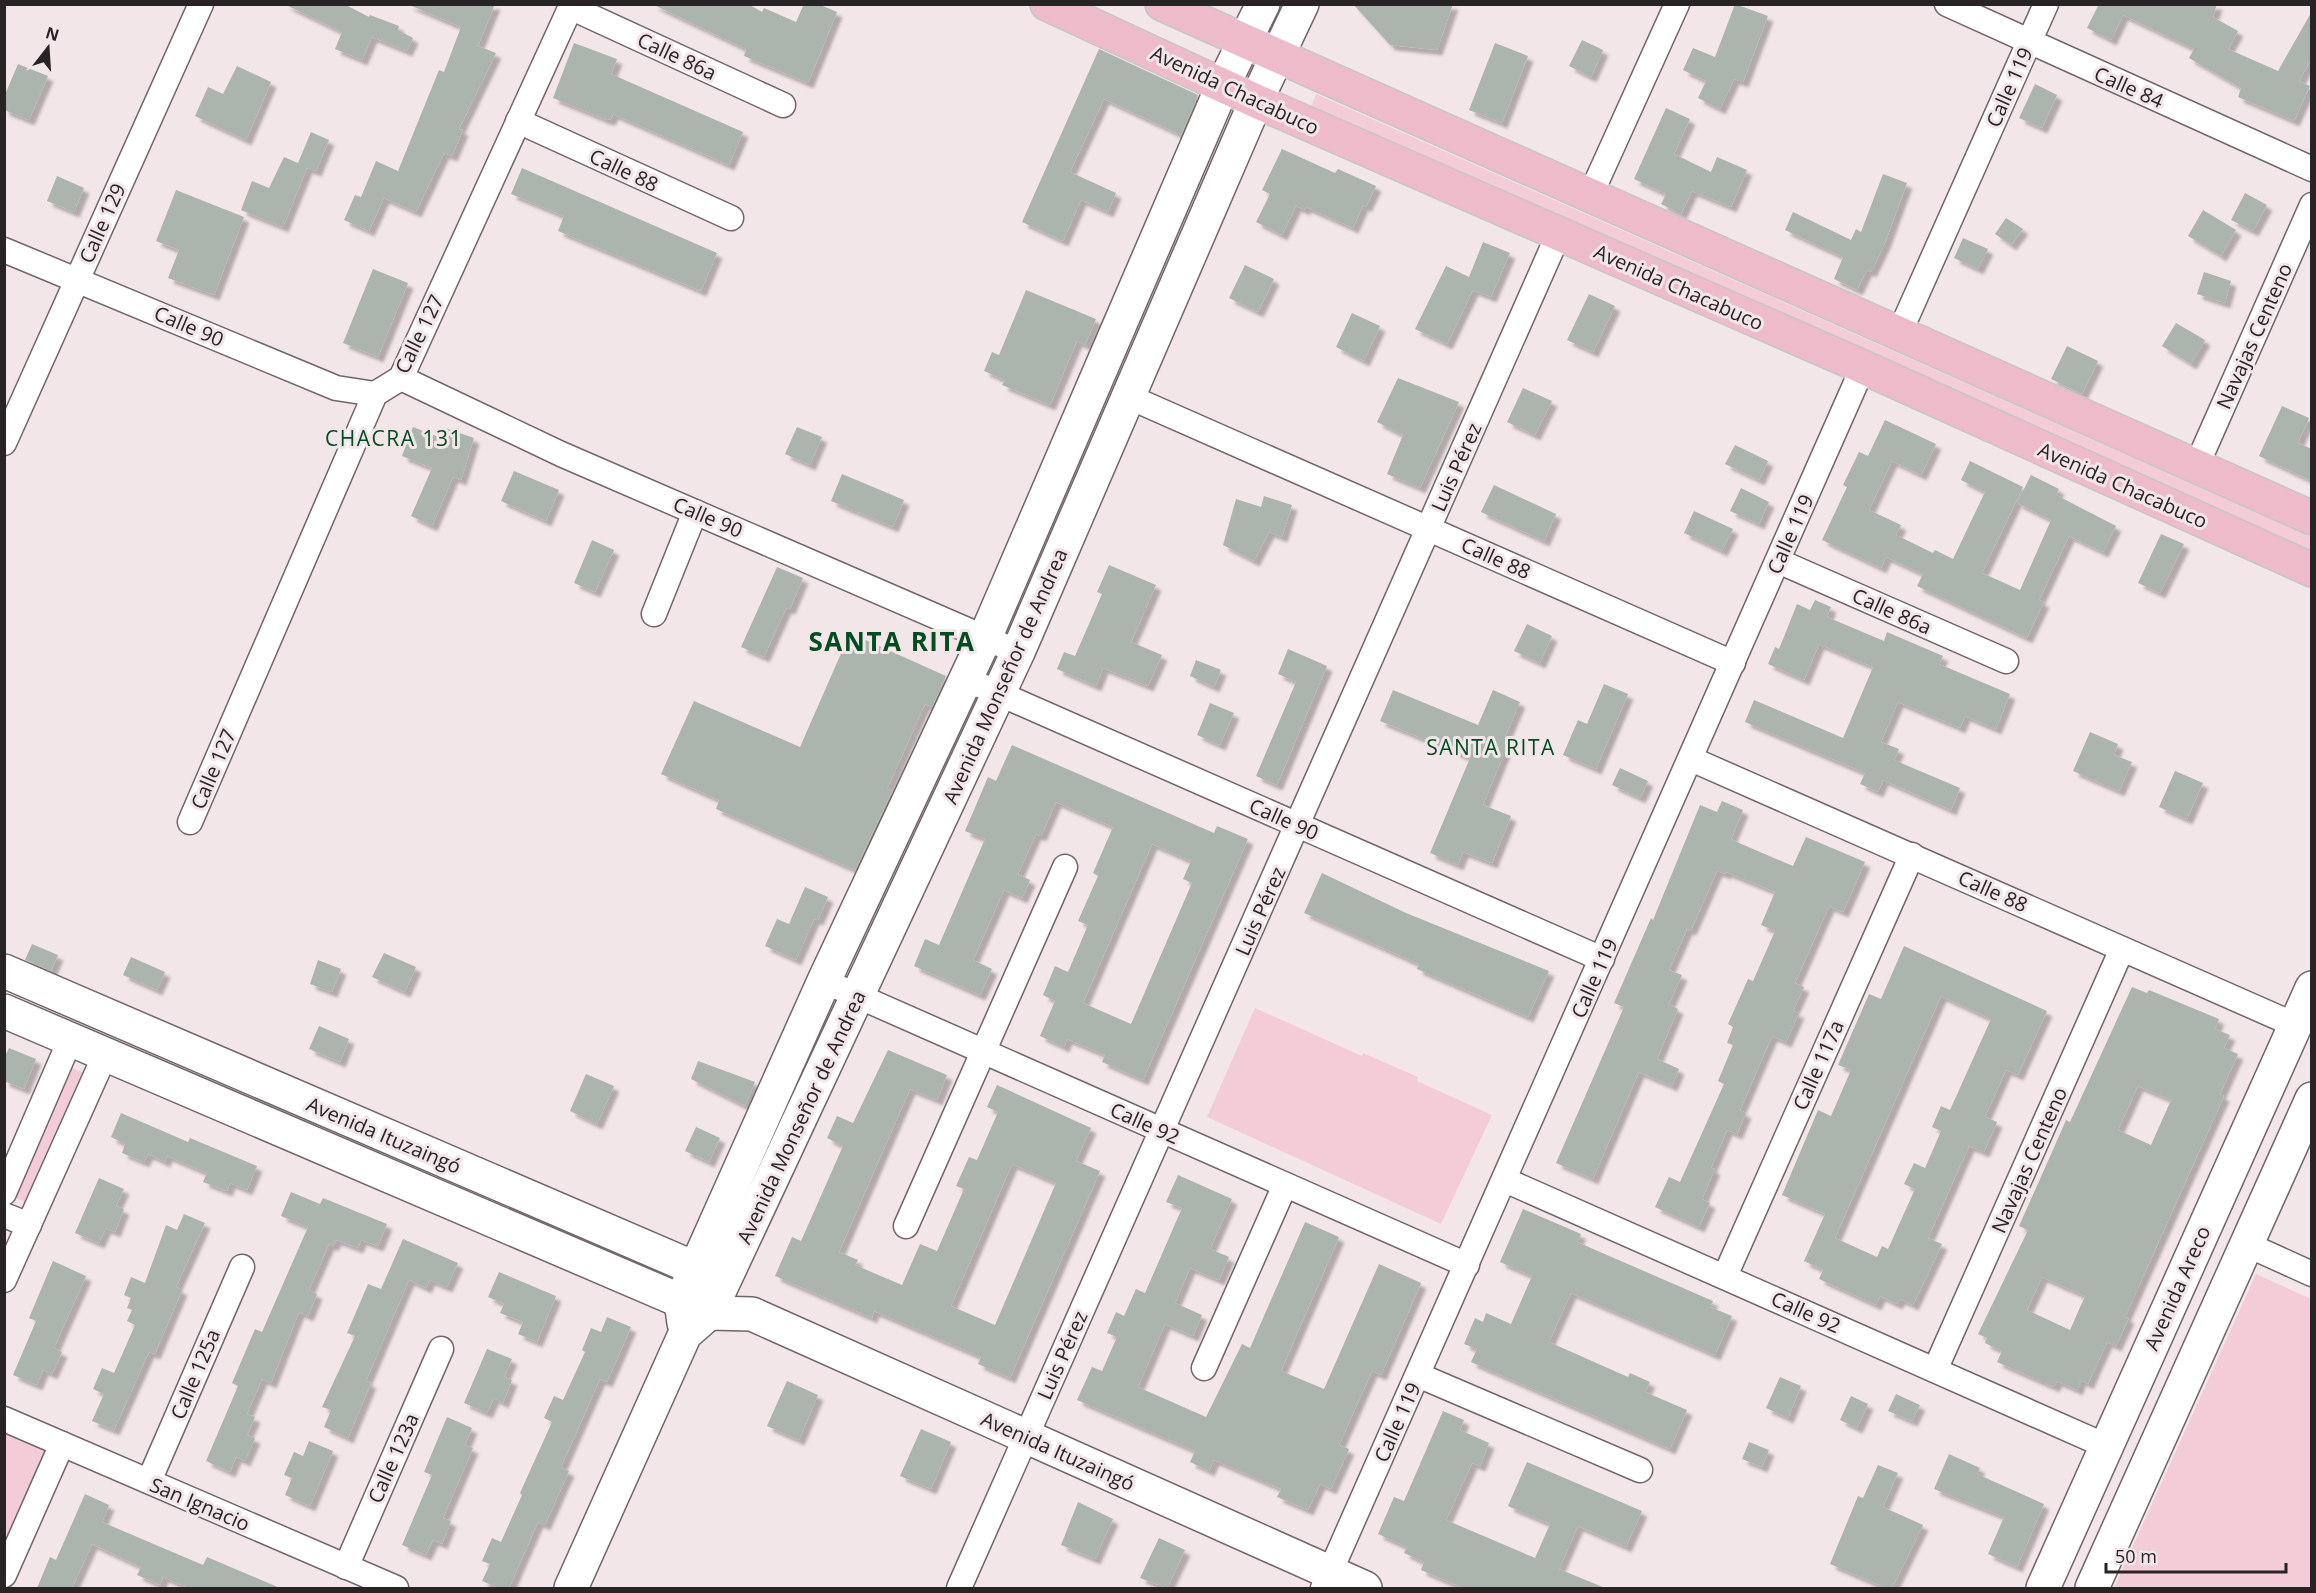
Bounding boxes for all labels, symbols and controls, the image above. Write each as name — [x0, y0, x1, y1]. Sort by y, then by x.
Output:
north arrow — [18, 18, 78, 78]
text: N — [43, 21, 62, 46]
street label: Calle 86a — [633, 26, 721, 86]
street label: Avenida Chacabuco — [1147, 39, 1323, 141]
street label: Calle 119 — [1979, 43, 2039, 131]
street label: Calle 84 — [2090, 60, 2168, 114]
street label: Calle 88 — [585, 142, 663, 198]
street label: Calle 129 — [72, 179, 132, 267]
street label: Avenida Chacabuco — [1590, 238, 1768, 336]
street label: Navajas Centeno — [2210, 259, 2298, 413]
street label: Calle 127 — [388, 290, 450, 378]
street label: Calle 90 — [150, 299, 228, 353]
street label: Luis Pérez — [1424, 418, 1488, 516]
district label: CHACRA 131 — [325, 424, 463, 452]
street label: Avenida Chacabuco — [2034, 436, 2212, 534]
street label: Calle 90 — [669, 490, 747, 544]
street label: Calle 119 — [1760, 490, 1820, 578]
street label: Calle 88 — [1457, 531, 1535, 585]
street label: Avenida Monseñor de Andrea — [936, 544, 1074, 808]
street label: Calle 86a — [1848, 582, 1936, 640]
district label: SANTA RITA — [809, 623, 975, 659]
street label: Calle 127 — [184, 725, 242, 813]
district label: SANTA RITA — [1426, 733, 1556, 761]
street label: Calle 90 — [1245, 792, 1323, 846]
street label: Luis Pérez — [1228, 862, 1292, 960]
street label: Calle 88 — [1954, 864, 2032, 918]
street label: Calle 119 — [1564, 934, 1624, 1022]
street label: Avenida Monseñor de Andrea — [730, 986, 872, 1248]
street label: Calle 117a — [1786, 1016, 1850, 1114]
street label: Navajas Centeno — [1985, 1083, 2073, 1237]
street label: Avenida Ituzaingó — [303, 1090, 465, 1180]
street label: Calle 92 — [1106, 1096, 1184, 1150]
street label: Avenida Areco — [2138, 1222, 2216, 1354]
street label: Calle 92 — [1767, 1285, 1845, 1339]
street label: Luis Pérez — [1030, 1306, 1094, 1404]
street label: Calle 125a — [164, 1325, 226, 1423]
street label: Calle 119 — [1367, 1378, 1427, 1466]
street label: Avenida Ituzaingó — [977, 1405, 1139, 1497]
street label: Calle 123a — [361, 1409, 425, 1507]
street label: San Ignacio — [146, 1471, 254, 1537]
scale bar — [2106, 1536, 2286, 1574]
text: 50 m — [2115, 1544, 2157, 1568]

